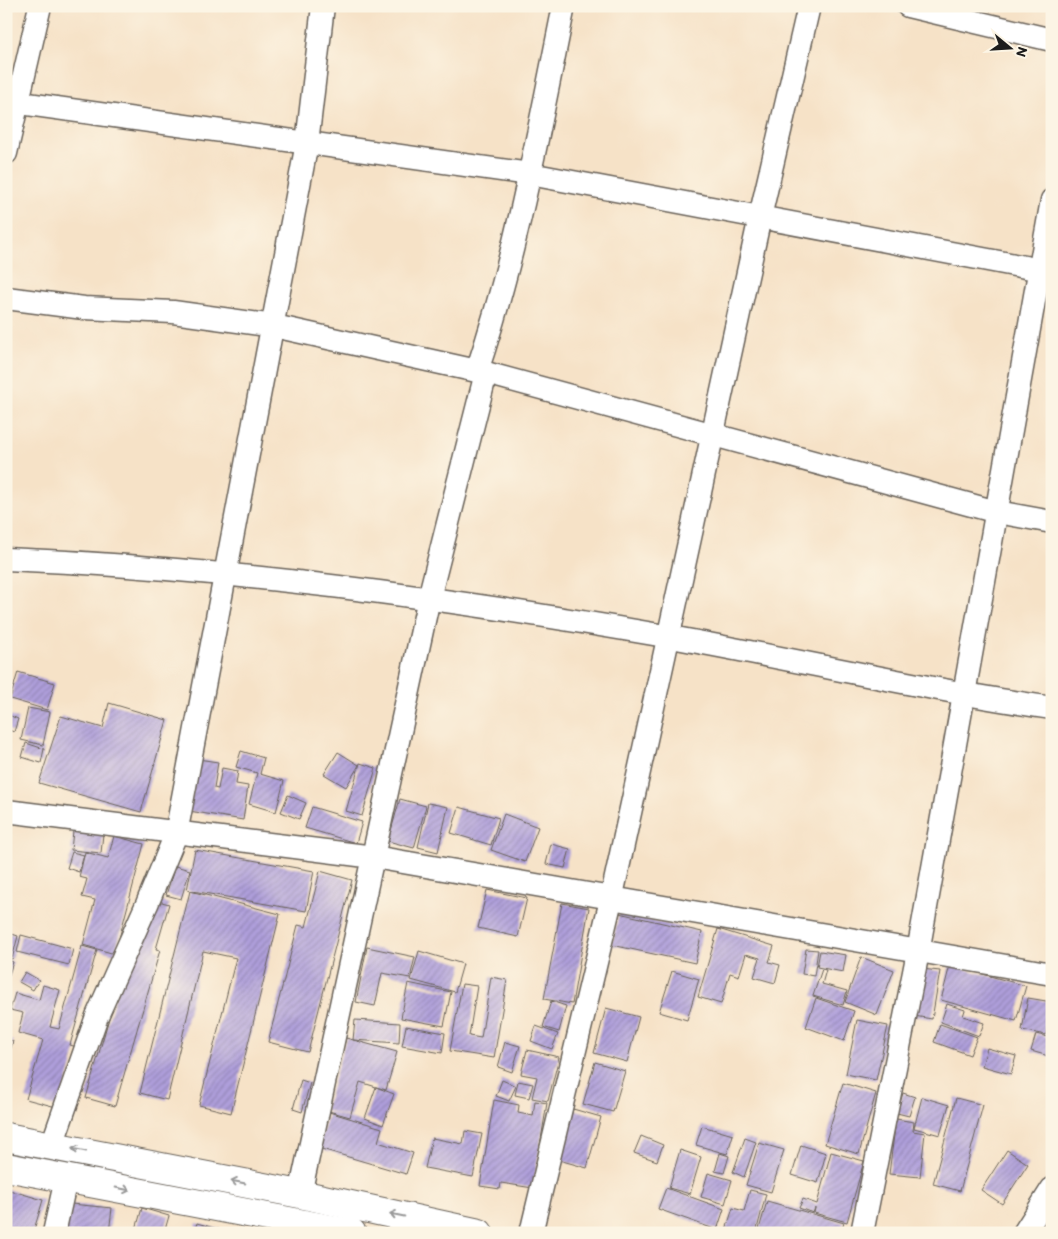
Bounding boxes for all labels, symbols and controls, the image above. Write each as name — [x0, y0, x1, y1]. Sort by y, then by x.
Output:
north arrow — [986, 22, 1036, 72]
text: N — [1012, 45, 1031, 59]
one-way arrow — [71, 1145, 87, 1155]
one-way arrow — [230, 1177, 246, 1186]
one-way arrow — [114, 1185, 130, 1195]
one-way arrow — [390, 1210, 406, 1219]

